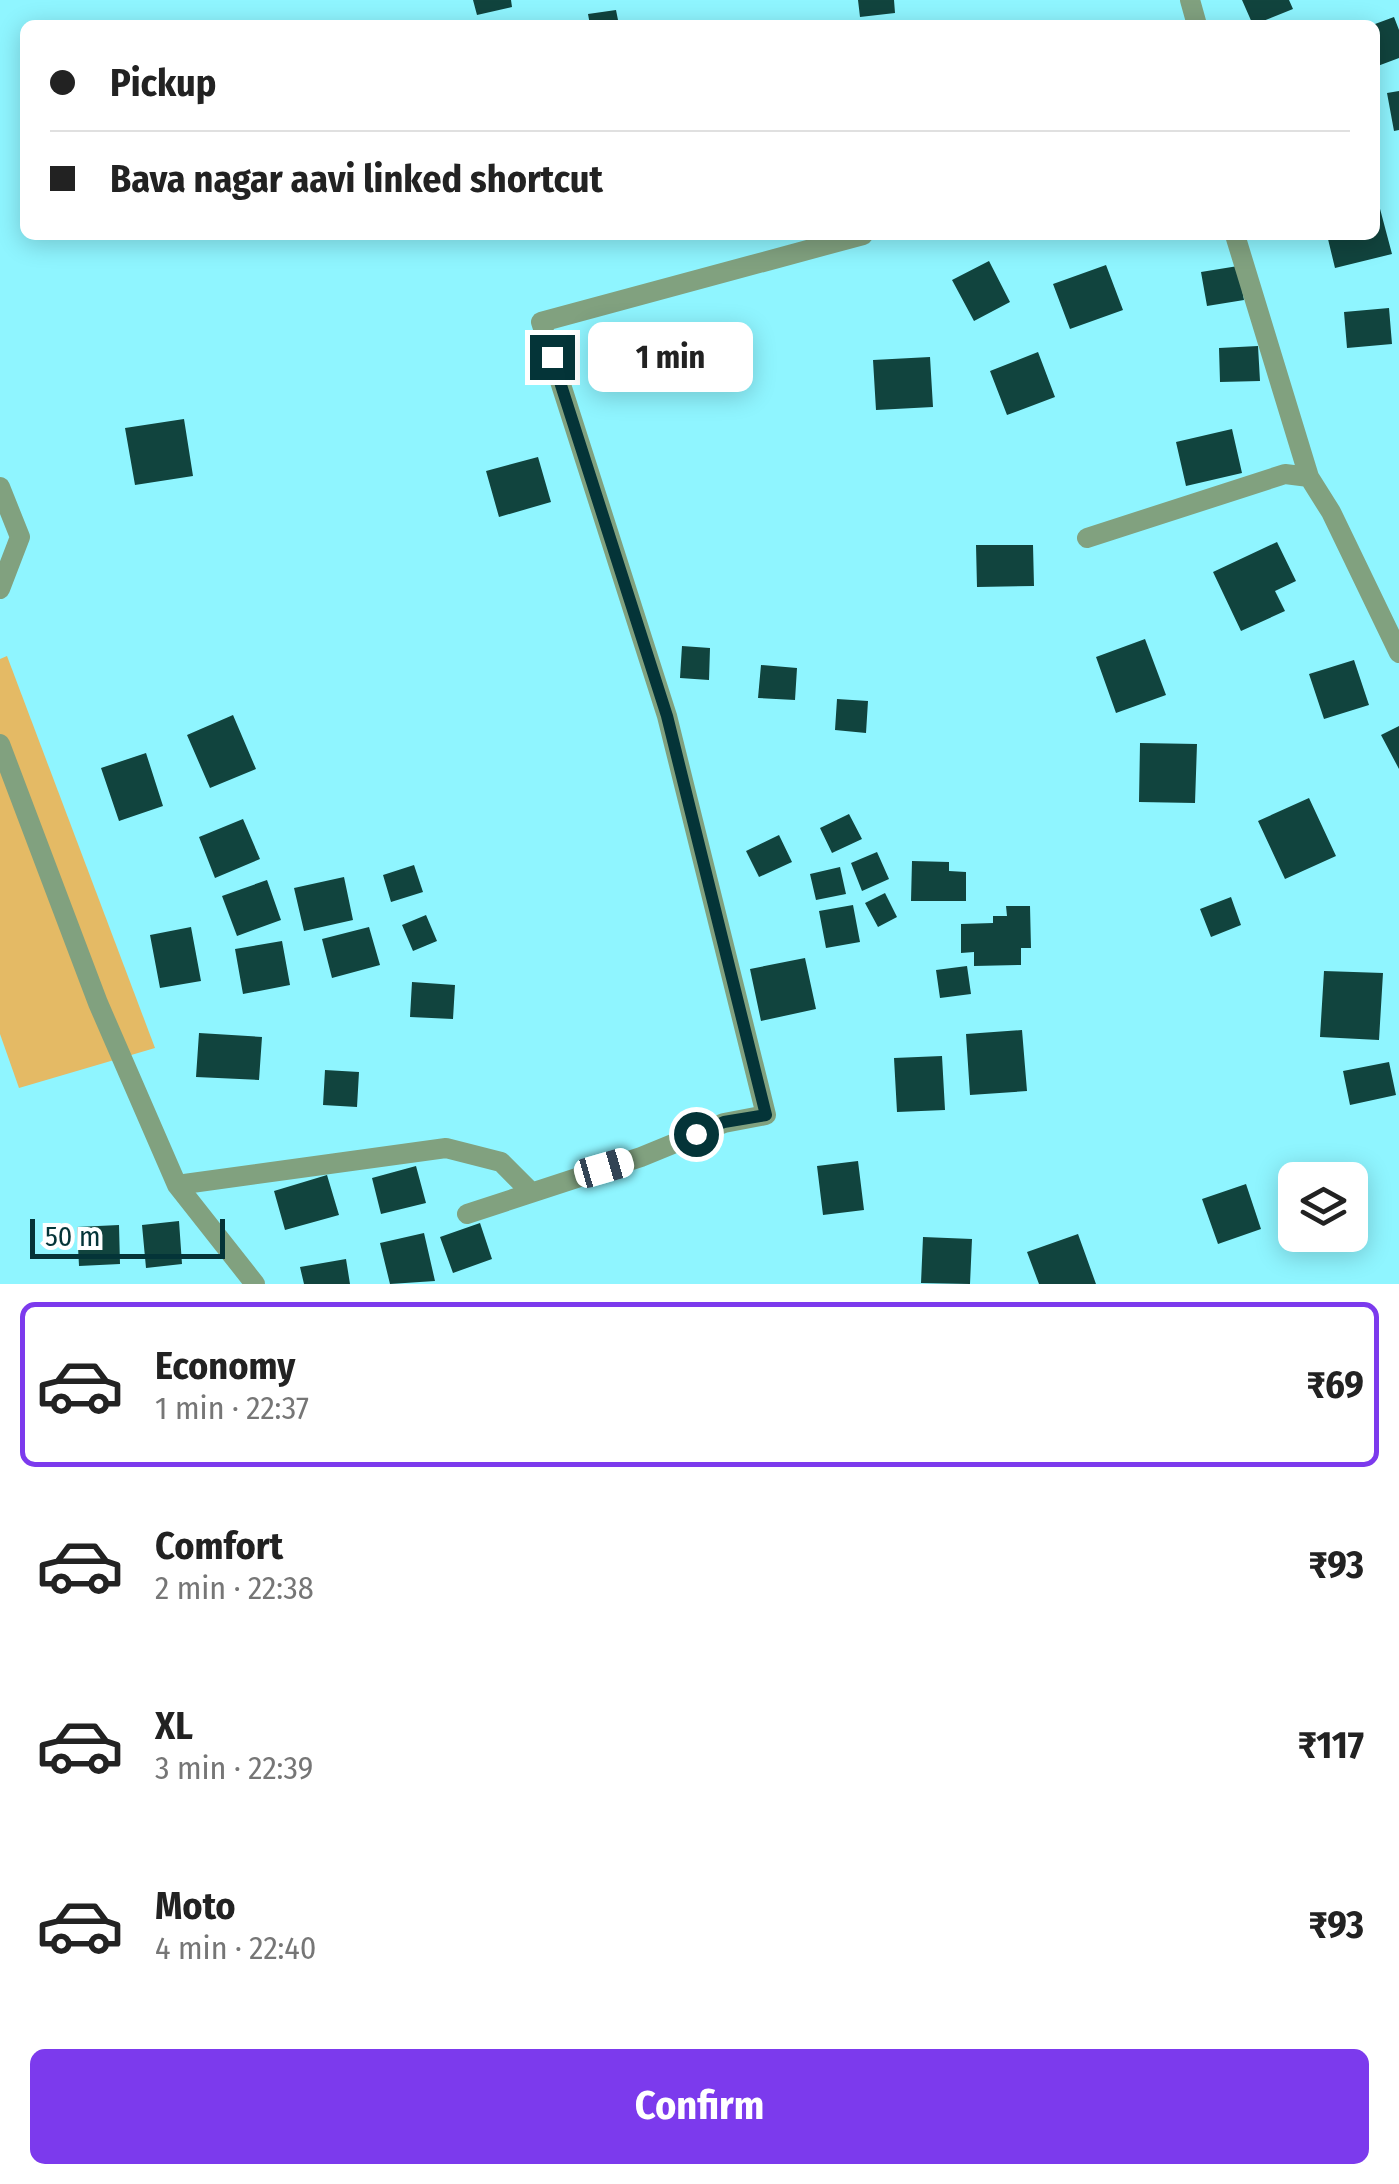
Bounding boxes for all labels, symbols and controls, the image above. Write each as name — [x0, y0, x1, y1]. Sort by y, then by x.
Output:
text: Pickup — [110, 60, 216, 106]
text: Bava nagar aavi linked shortcut — [110, 156, 603, 202]
callout: 1 min — [587, 322, 752, 392]
route end — [530, 335, 575, 380]
text: 1 min — [636, 338, 705, 376]
route start — [674, 1112, 719, 1157]
car — [571, 1145, 637, 1191]
map controls — [1278, 1162, 1368, 1252]
button: layers — [1278, 1162, 1368, 1252]
scale bar — [30, 1214, 225, 1258]
text: 50 m — [45, 1220, 101, 1253]
icon: car — [35, 1340, 125, 1430]
text: Economy — [155, 1343, 295, 1389]
text: ₹69 — [1306, 1362, 1364, 1408]
text: 1 min · 22:37 — [155, 1389, 309, 1427]
icon: car — [35, 1520, 125, 1610]
text: Comfort — [155, 1523, 283, 1569]
text: ₹93 — [1309, 1542, 1364, 1588]
text: 2 min · 22:38 — [155, 1569, 314, 1607]
icon: car — [35, 1700, 125, 1790]
text: XL — [155, 1703, 193, 1749]
text: ₹117 — [1298, 1722, 1364, 1768]
text: 3 min · 22:39 — [155, 1749, 313, 1787]
icon: car — [35, 1880, 125, 1970]
text: Moto — [155, 1883, 236, 1929]
text: ₹93 — [1309, 1902, 1364, 1948]
text: 4 min · 22:40 — [155, 1929, 316, 1967]
button: Confirm — [30, 2049, 1369, 2164]

